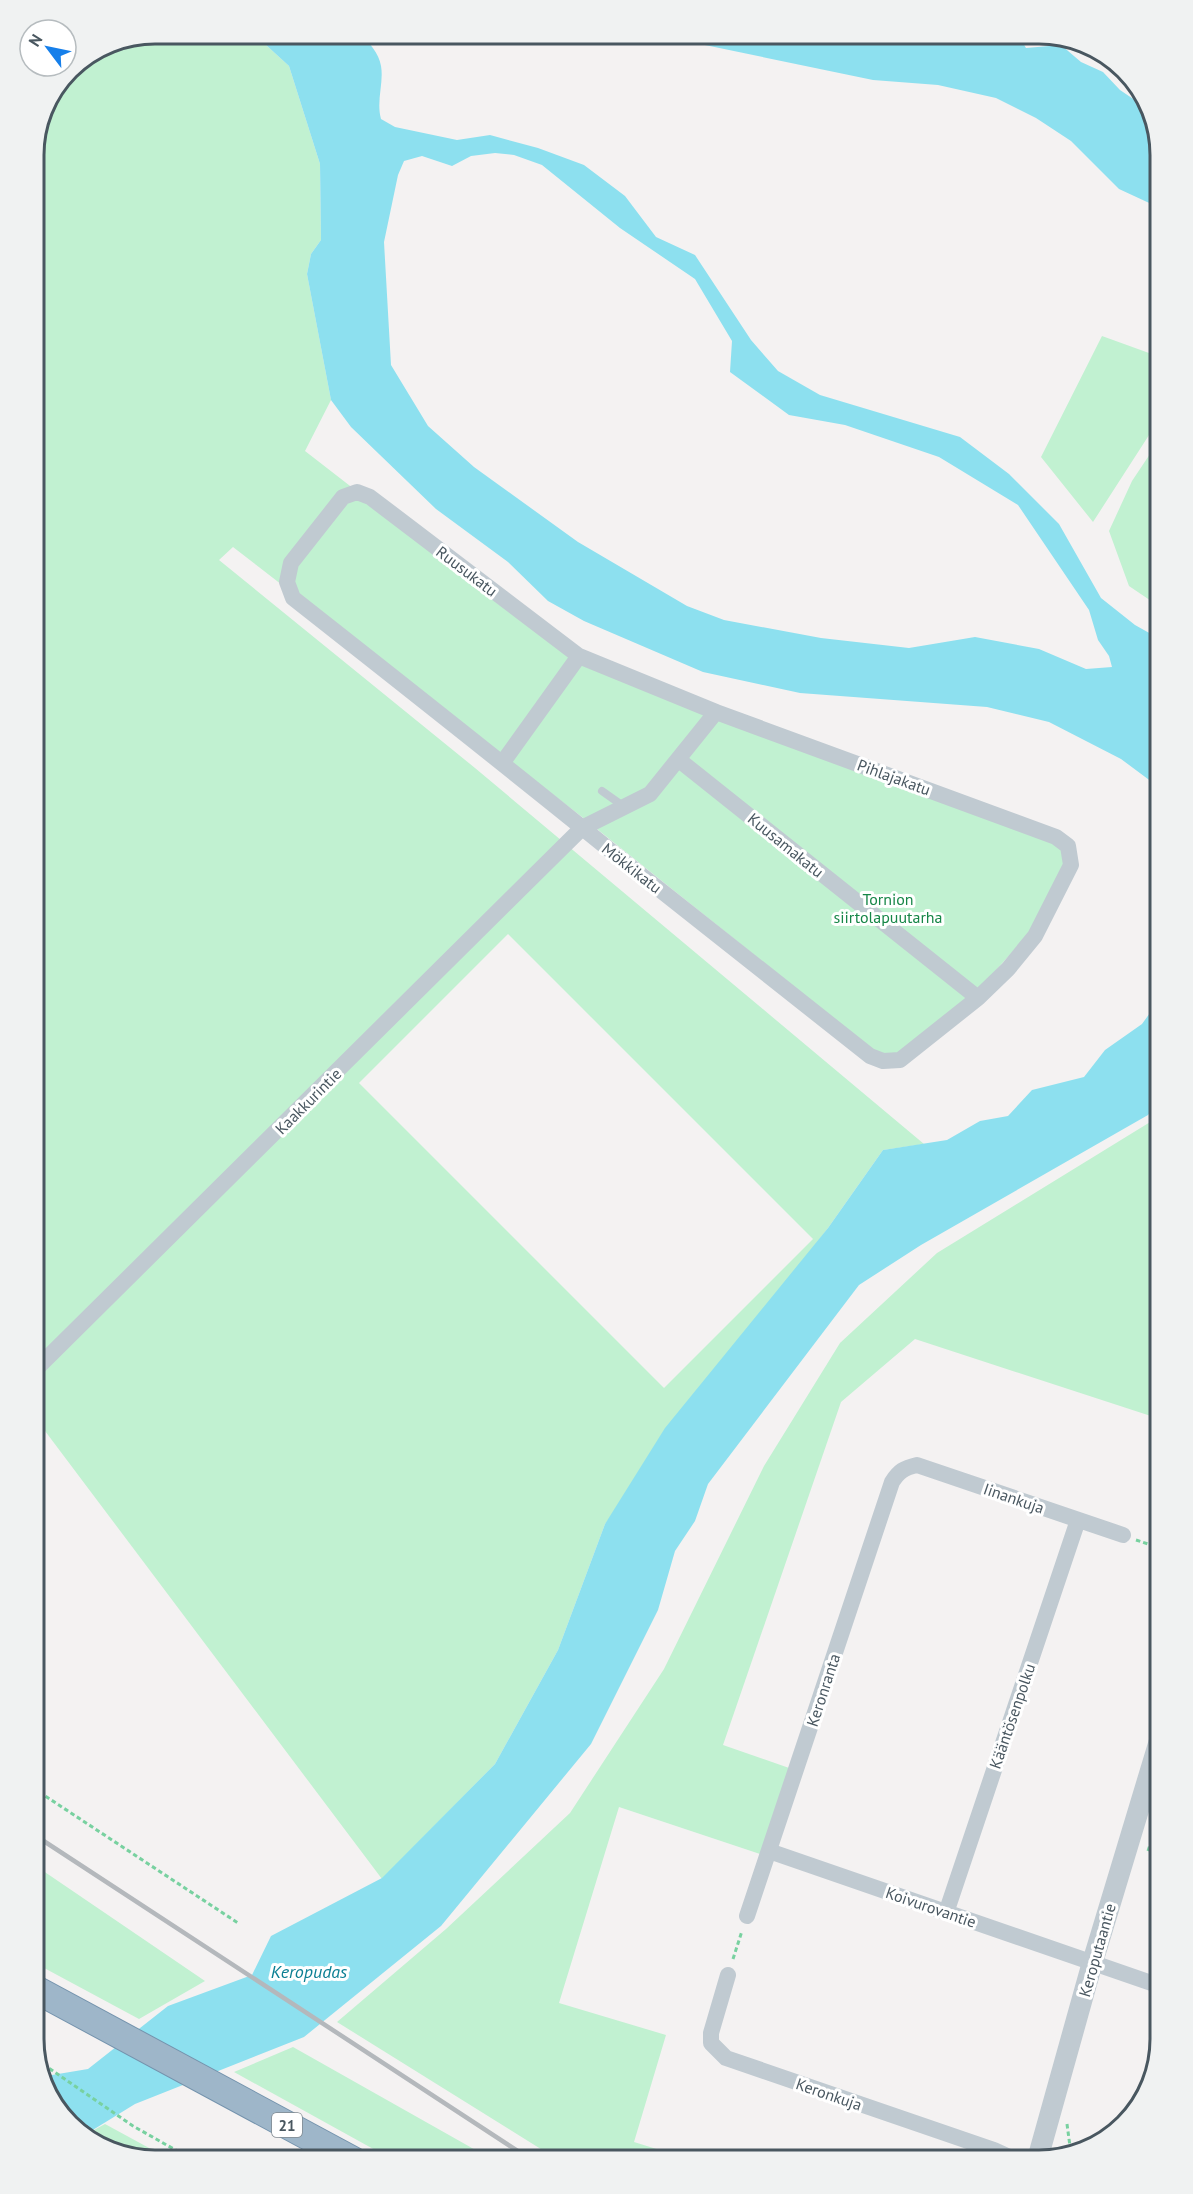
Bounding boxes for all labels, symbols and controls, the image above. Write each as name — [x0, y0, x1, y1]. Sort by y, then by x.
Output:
north arrow — [18, 18, 78, 78]
text: N — [24, 30, 47, 50]
street label: Ruusukatu — [432, 541, 502, 601]
street label: Pihlajakatu — [855, 755, 933, 799]
street label: Kuusamakatu — [744, 808, 828, 882]
street label: Mökkikatu — [598, 838, 666, 898]
park label: Tornion siirtolapuutarha — [833, 889, 943, 927]
street label: Kaakkurintie — [271, 1064, 345, 1138]
street label: Iinankuja — [981, 1478, 1047, 1518]
street label: Keronranta — [802, 1651, 844, 1729]
street label: Kääntösenpolku — [985, 1661, 1039, 1771]
street label: Koivurovantie — [883, 1882, 979, 1932]
street label: Keroputaantie — [1074, 1901, 1120, 1999]
water label: Keropudas — [271, 1960, 348, 1983]
street label: Keronkuja — [793, 2073, 865, 2115]
road number: 21 — [272, 2113, 302, 2137]

